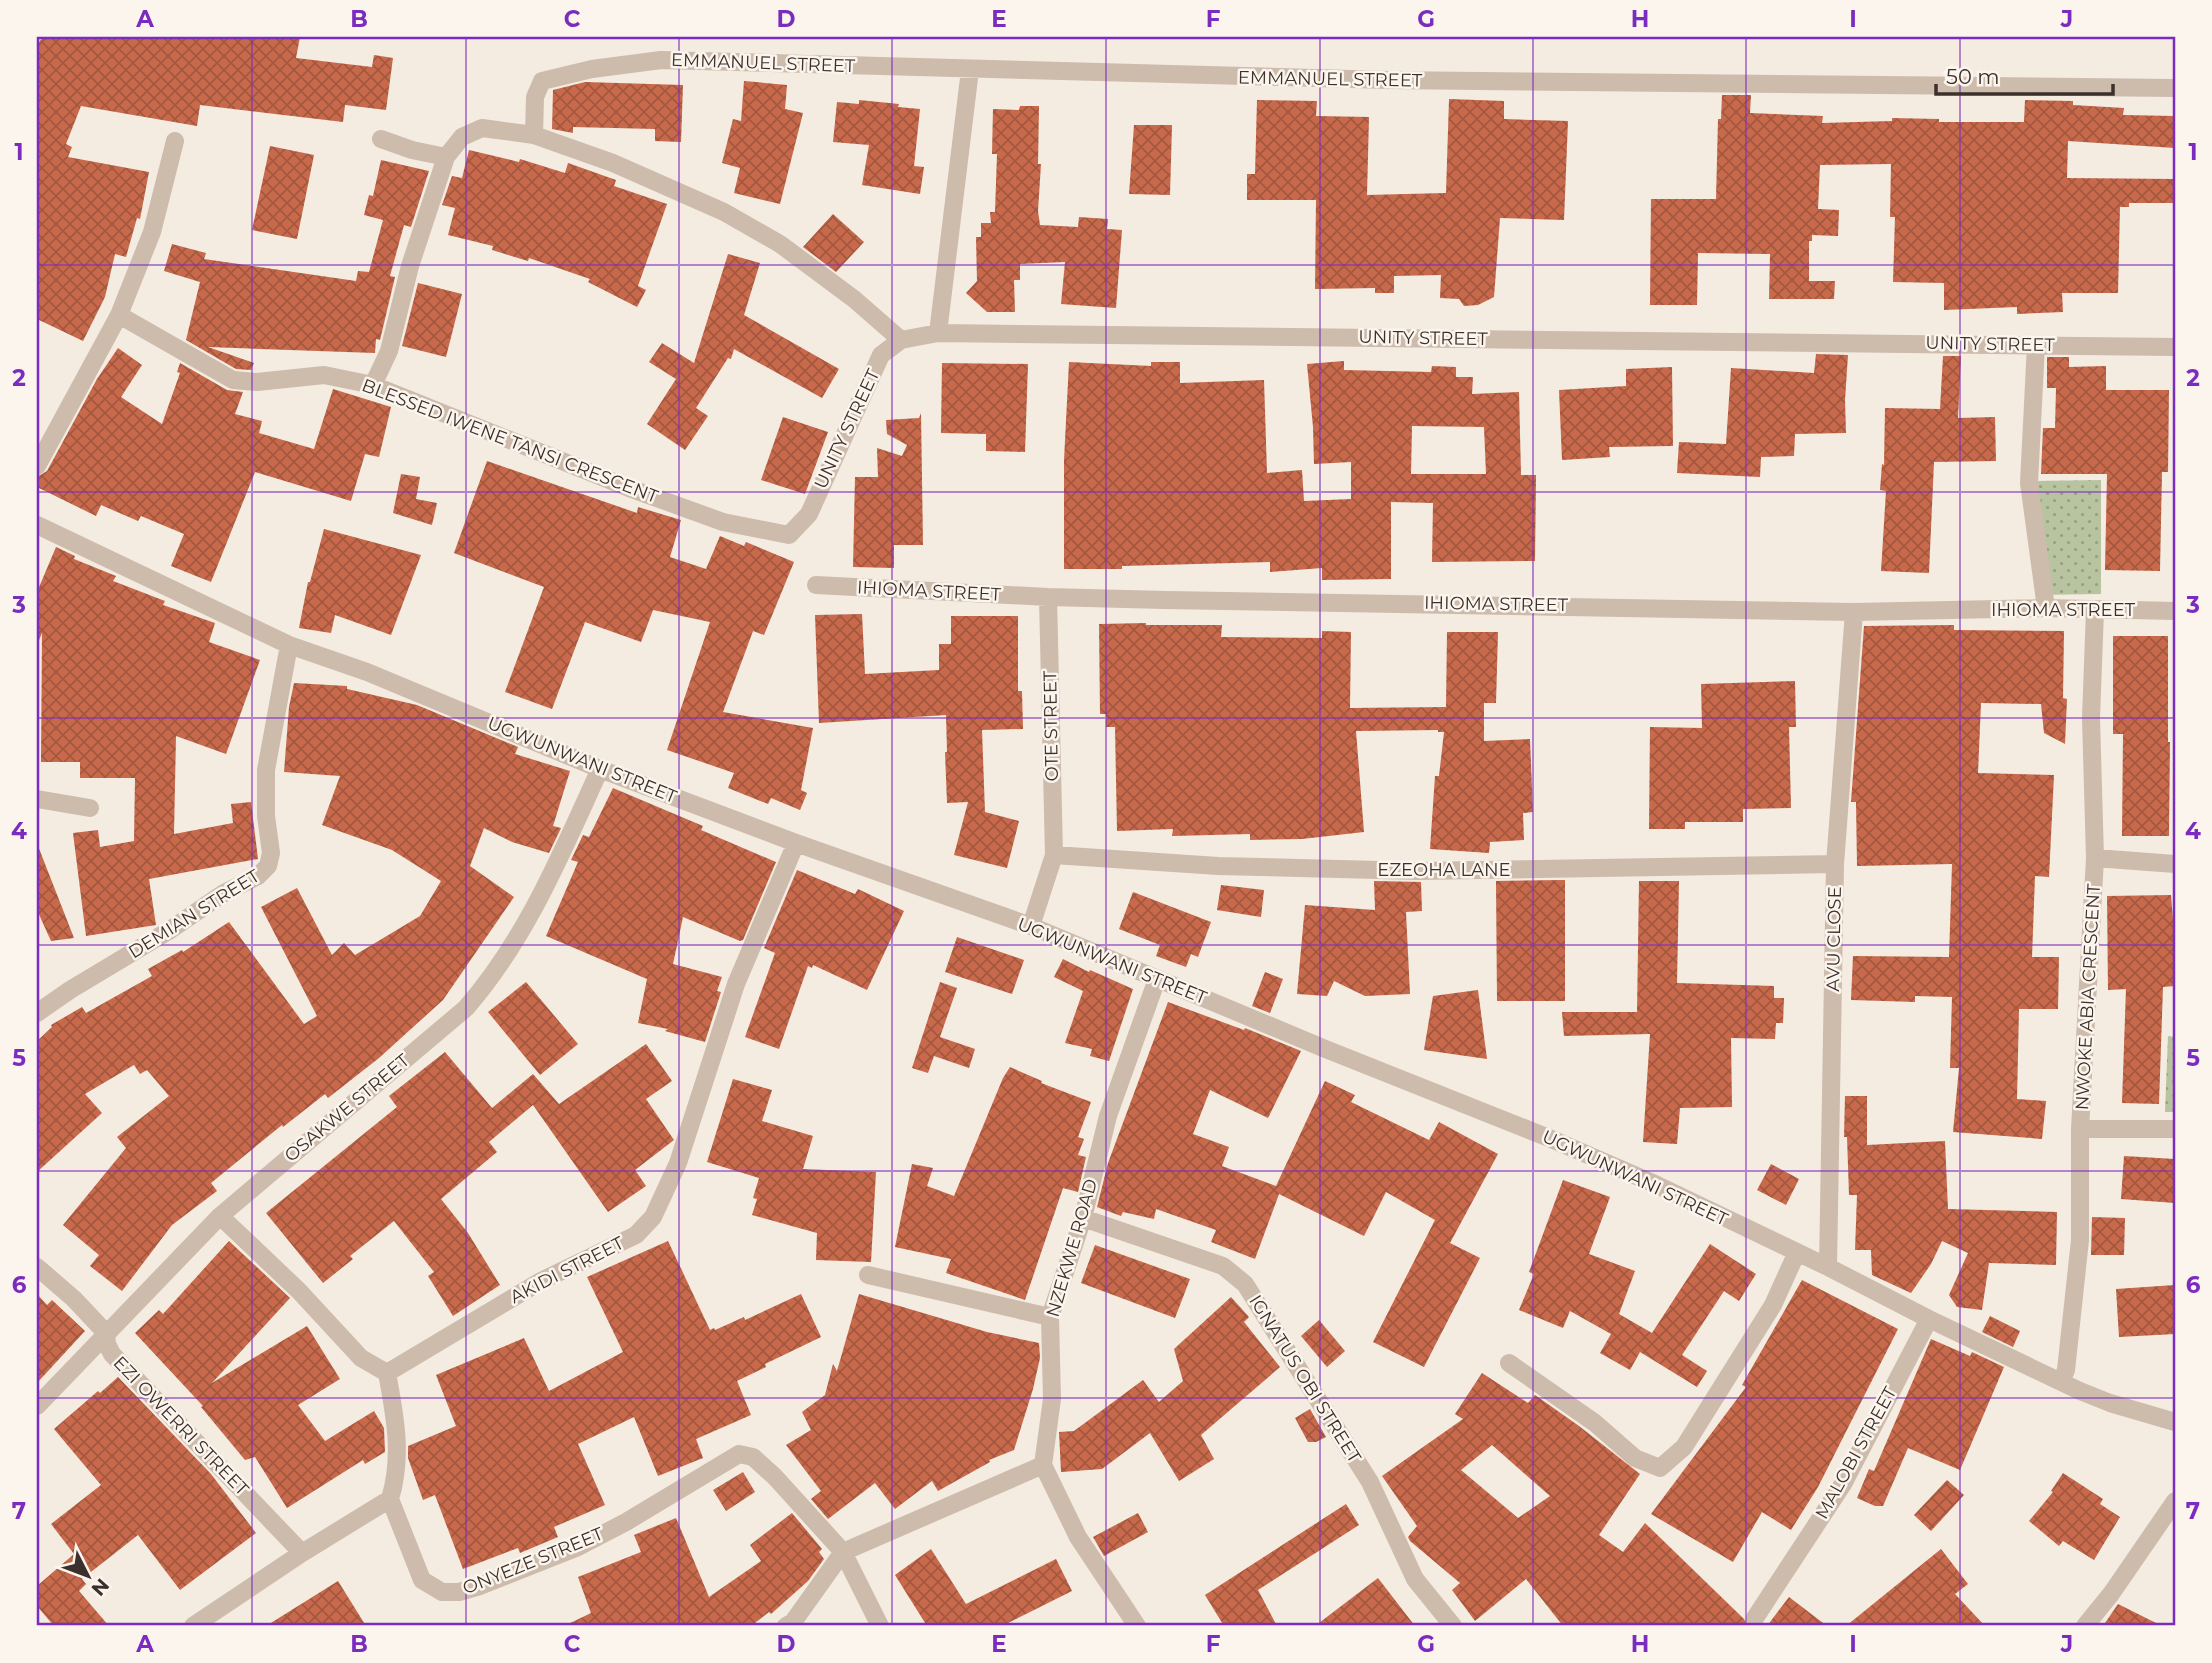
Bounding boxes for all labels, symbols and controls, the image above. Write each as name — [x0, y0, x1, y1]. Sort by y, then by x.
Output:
text: A — [135, 5, 154, 33]
text: B — [350, 5, 368, 33]
text: C — [564, 5, 581, 33]
text: D — [777, 5, 796, 33]
text: E — [991, 5, 1007, 33]
text: F — [1206, 5, 1221, 33]
text: G — [1417, 5, 1435, 33]
text: H — [1631, 5, 1649, 33]
text: I — [1849, 5, 1857, 33]
text: J — [2060, 5, 2073, 33]
street label: EMMANUEL STREET — [671, 49, 856, 77]
scale bar — [1936, 52, 2112, 96]
text: 50 m — [1946, 64, 2000, 89]
street label: EMMANUEL STREET — [1238, 66, 1423, 92]
text: 1 — [14, 138, 24, 166]
text: 1 — [2188, 138, 2198, 166]
street label: UNITY STREET — [1358, 326, 1489, 350]
street label: UNITY STREET — [1925, 332, 2056, 356]
text: 2 — [12, 364, 26, 392]
text: 2 — [2186, 364, 2200, 392]
street label: UNITY STREET — [810, 365, 885, 492]
street label: BLESSED IWENE TANSI CRESCENT — [359, 374, 662, 508]
street label: IHIOMA STREET — [856, 576, 1002, 606]
text: 3 — [11, 591, 26, 619]
text: 3 — [2185, 591, 2200, 619]
street label: IHIOMA STREET — [1424, 592, 1569, 616]
street label: IHIOMA STREET — [1991, 599, 2136, 621]
street label: OTE STREET — [1039, 670, 1063, 782]
street label: UGWUNWANI STREET — [484, 712, 681, 808]
text: 4 — [11, 817, 27, 845]
text: 4 — [2185, 817, 2201, 845]
street label: EZEOHA LANE — [1377, 859, 1511, 881]
street label: DEMIAN STREET — [124, 864, 264, 963]
street label: NWOKE ABIA CRESCENT — [2071, 883, 2105, 1111]
street label: AVU CLOSE — [1822, 886, 1846, 992]
street label: UGWUNWANI STREET — [1014, 913, 1211, 1009]
text: 5 — [12, 1044, 26, 1072]
text: 5 — [2186, 1044, 2200, 1072]
street label: OSAKWE STREET — [280, 1049, 414, 1167]
street label: UGWUNWANI STREET — [1539, 1125, 1732, 1231]
street label: NZEKWE ROAD — [1042, 1176, 1102, 1320]
street label: AKIDI STREET — [506, 1232, 628, 1308]
text: 6 — [12, 1271, 27, 1299]
text: 6 — [2186, 1271, 2201, 1299]
street label: IGNATUS OBI STREET — [1244, 1291, 1366, 1468]
street label: EZI OWERRI STREET — [109, 1352, 254, 1501]
street label: MALOBI STREET — [1811, 1382, 1902, 1523]
text: 7 — [12, 1497, 26, 1525]
text: 7 — [2186, 1497, 2200, 1525]
street label: ONYEZE STREET — [459, 1522, 607, 1599]
north arrow — [52, 1540, 122, 1610]
text: N — [87, 1574, 114, 1600]
text: A — [135, 1630, 154, 1658]
text: B — [350, 1630, 368, 1658]
text: C — [564, 1630, 581, 1658]
text: D — [777, 1630, 796, 1658]
text: E — [991, 1630, 1007, 1658]
text: F — [1206, 1630, 1221, 1658]
text: G — [1417, 1630, 1435, 1658]
text: H — [1631, 1630, 1649, 1658]
text: I — [1849, 1630, 1857, 1658]
text: J — [2060, 1630, 2073, 1658]

